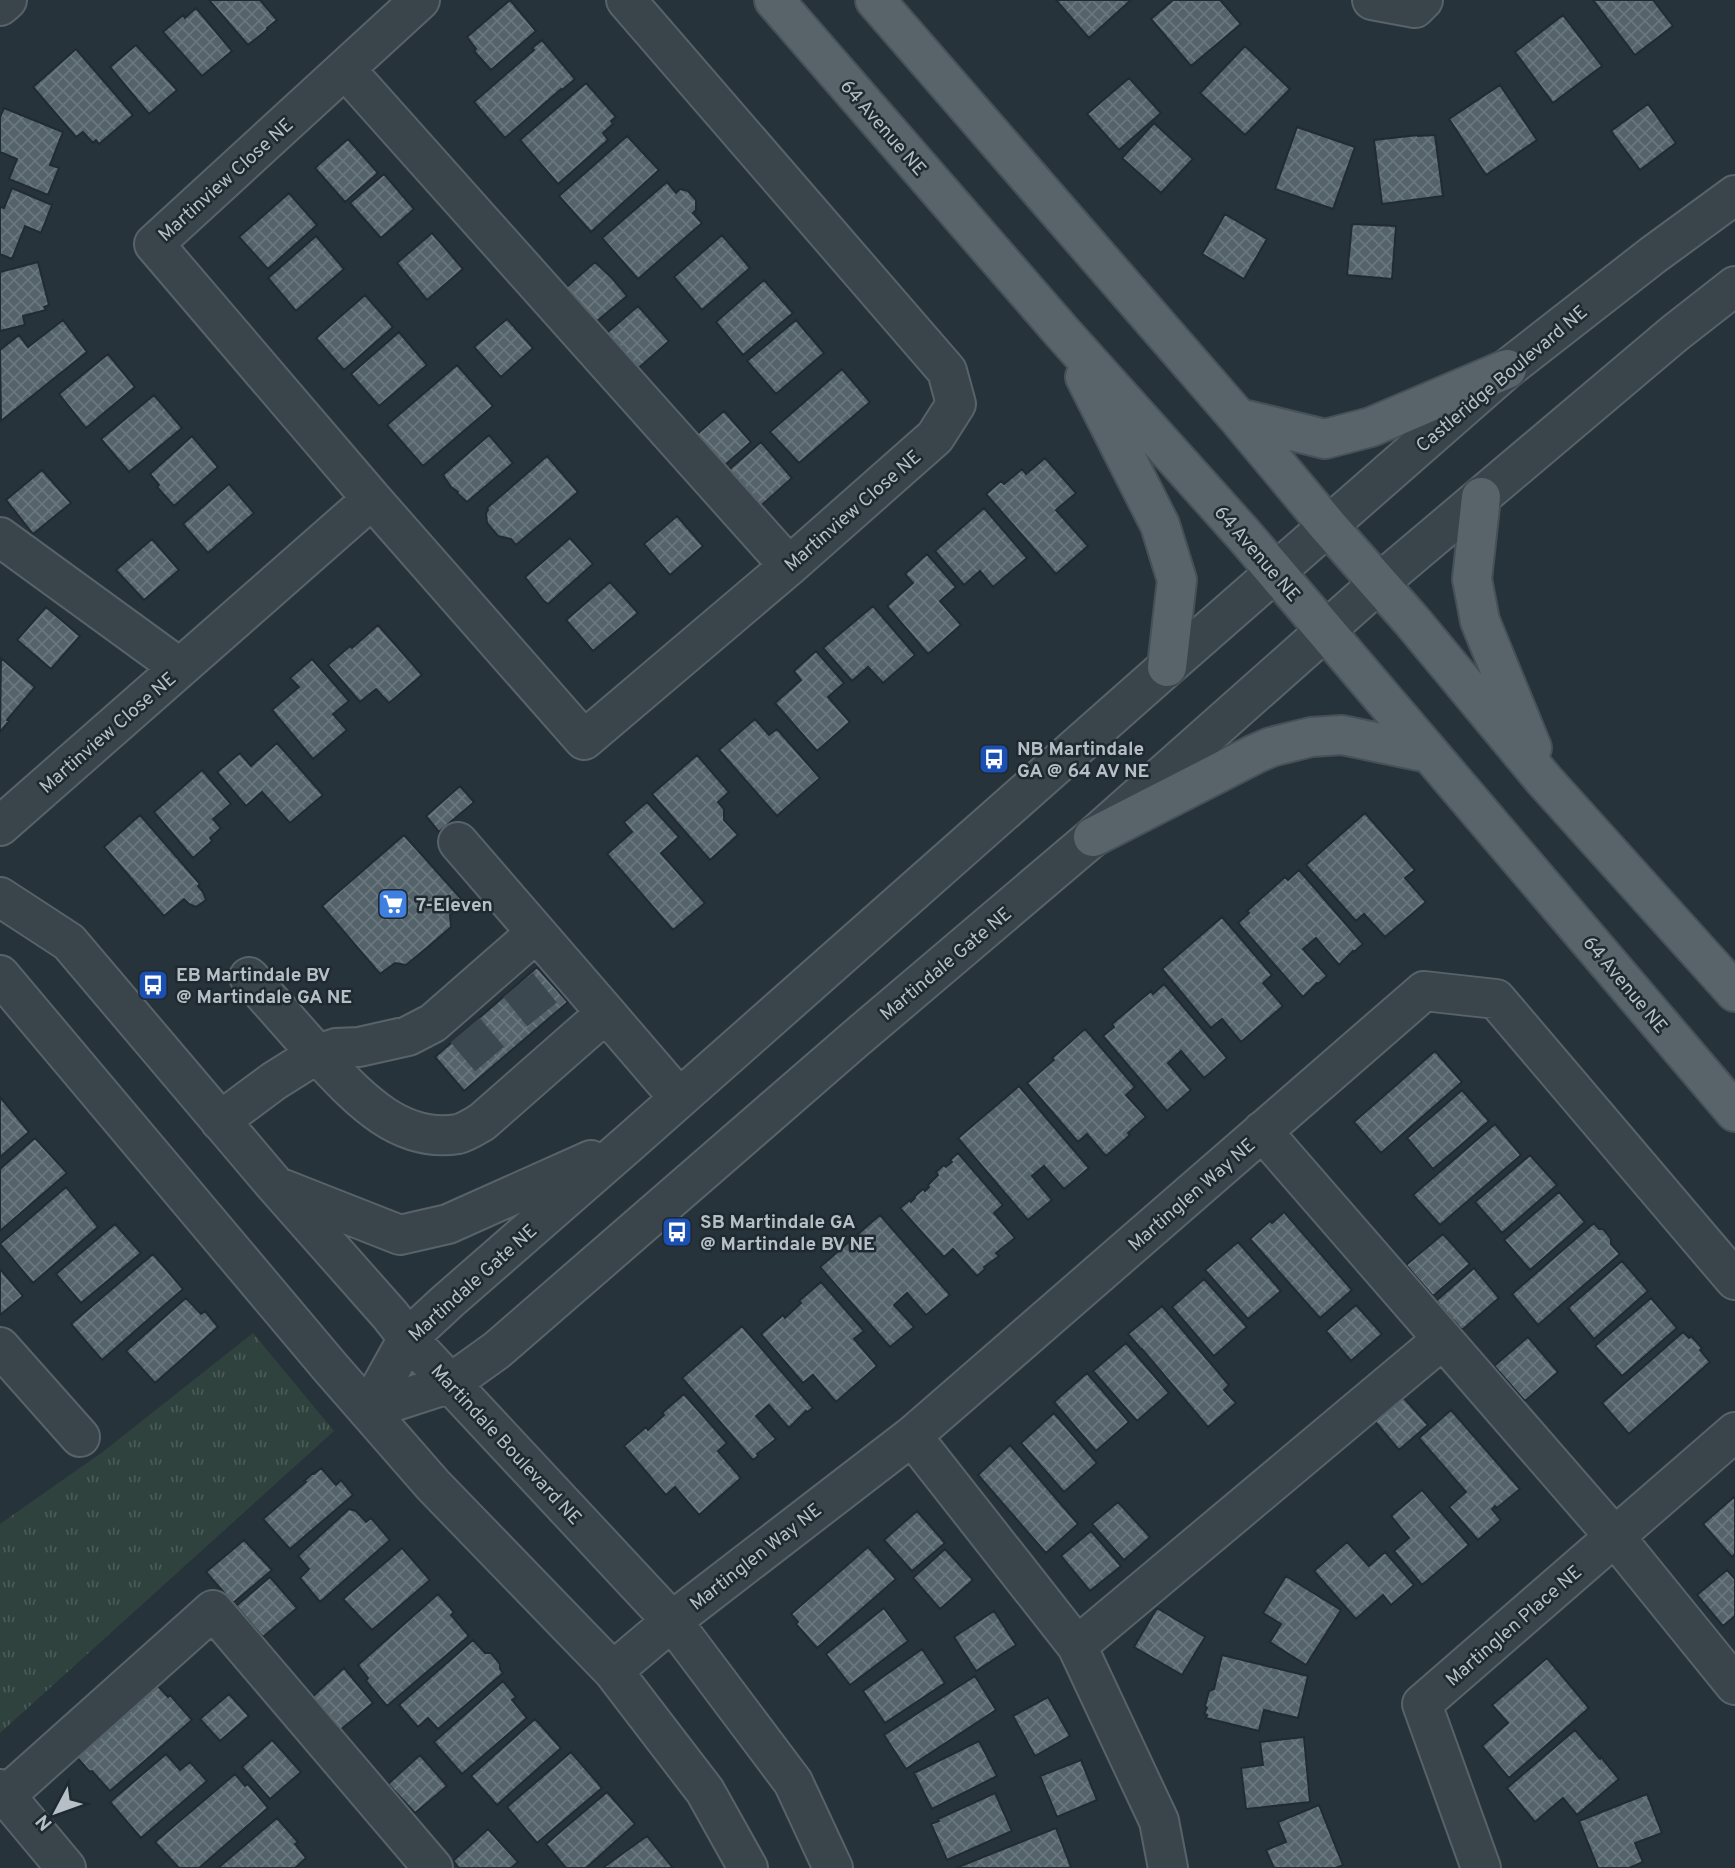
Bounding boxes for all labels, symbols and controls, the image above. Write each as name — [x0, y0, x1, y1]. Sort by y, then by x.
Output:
street label: 64 Avenue NE — [834, 75, 931, 181]
street label: Martinview Close NE — [154, 114, 299, 247]
street label: Castleridge Boulevard NE — [1412, 301, 1593, 458]
street label: Martinview Close NE — [780, 446, 927, 577]
street label: 64 Avenue NE — [1208, 501, 1305, 607]
street label: Martinview Close NE — [35, 668, 182, 799]
place label: NB Martindale GA @ 64 AV NE — [1017, 738, 1149, 784]
bus stop icon: NB Martindale GA @ 64 AV NE — [977, 742, 1011, 776]
supermarket icon: 7-Eleven — [376, 887, 410, 921]
place label: 7-Eleven — [416, 894, 493, 918]
street label: Martindale Gate NE — [875, 902, 1017, 1027]
street label: 64 Avenue NE — [1577, 932, 1672, 1039]
place label: EB Martindale BV @ Martindale GA NE — [176, 964, 352, 1010]
bus stop icon: EB Martindale BV @ Martindale GA NE — [136, 968, 170, 1002]
street label: Martinglen Way NE — [1124, 1134, 1261, 1257]
place label: SB Martindale GA @ Martindale BV NE — [700, 1211, 875, 1257]
bus stop icon: SB Martindale GA @ Martindale BV NE — [660, 1215, 694, 1249]
street label: Martindale Gate NE — [404, 1219, 543, 1348]
street label: Martindale Boulevard NE — [425, 1360, 586, 1531]
street label: Martinglen Way NE — [685, 1499, 827, 1617]
street label: Martinglen Place NE — [1441, 1561, 1587, 1692]
north arrow — [21, 1777, 91, 1847]
text: N — [31, 1809, 58, 1835]

